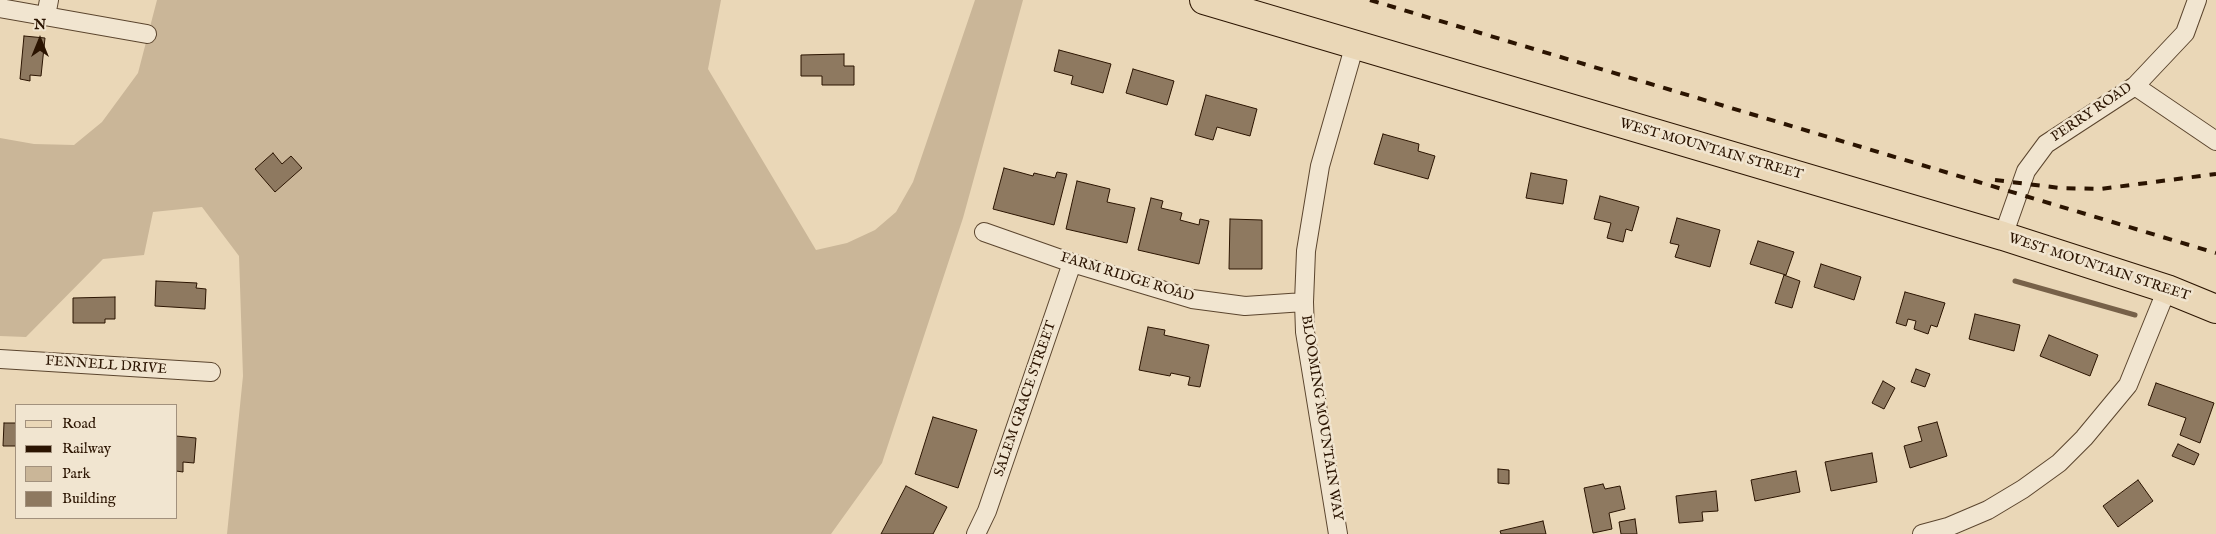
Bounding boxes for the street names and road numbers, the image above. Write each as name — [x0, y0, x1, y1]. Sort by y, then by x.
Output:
street label: PERRY ROAD — [2048, 80, 2136, 146]
street label: WEST MOUNTAIN STREET — [1617, 116, 1805, 184]
street label: WEST MOUNTAIN STREET — [2006, 231, 2192, 305]
street label: FARM RIDGE ROAD — [1058, 250, 1196, 306]
street label: BLOOMING MOUNTAIN WAY — [1296, 314, 1346, 522]
street label: SALEM GRACE STREET — [991, 319, 1061, 479]
street label: FENNELL DRIVE — [45, 353, 167, 379]

